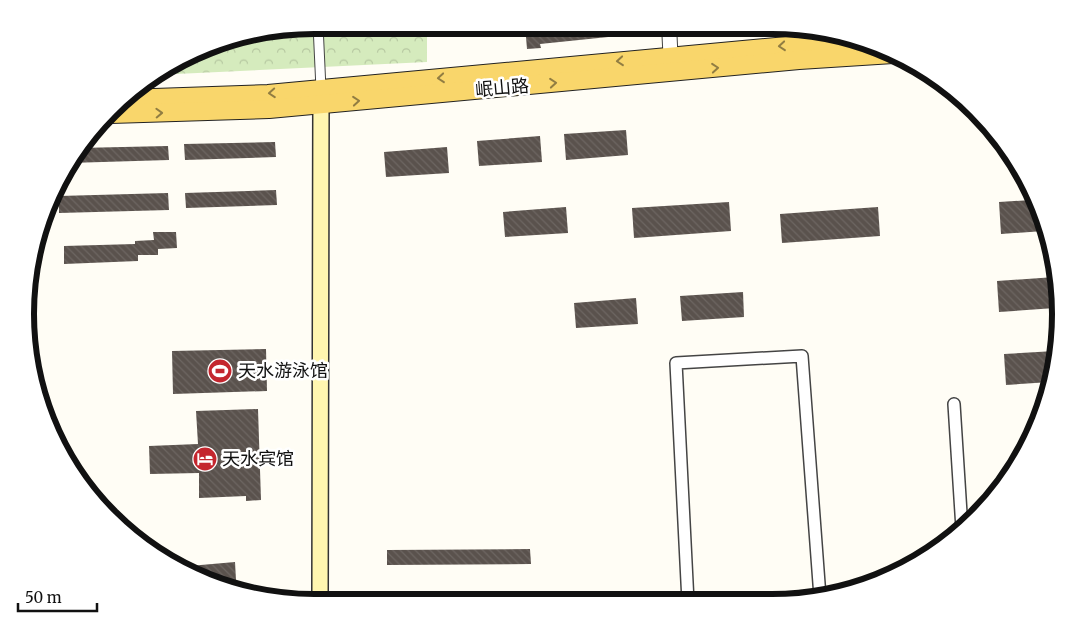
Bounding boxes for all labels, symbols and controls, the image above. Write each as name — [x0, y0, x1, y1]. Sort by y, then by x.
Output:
one-way arrow — [778, 40, 786, 51]
one-way arrow — [616, 55, 624, 66]
one-way arrow — [711, 63, 719, 74]
one-way arrow — [437, 72, 445, 83]
street label: 岷山路 — [474, 74, 530, 101]
one-way arrow — [549, 78, 557, 89]
one-way arrow — [268, 88, 276, 99]
one-way arrow — [353, 96, 361, 107]
one-way arrow — [155, 107, 163, 118]
sports icon: 天水游泳馆 — [207, 358, 233, 384]
place label: 天水游泳馆 — [238, 359, 328, 382]
hotel icon: 天水宾馆 — [192, 446, 218, 472]
place label: 天水宾馆 — [222, 447, 294, 470]
scale bar — [18, 580, 96, 612]
text: 50 m — [25, 588, 62, 607]

